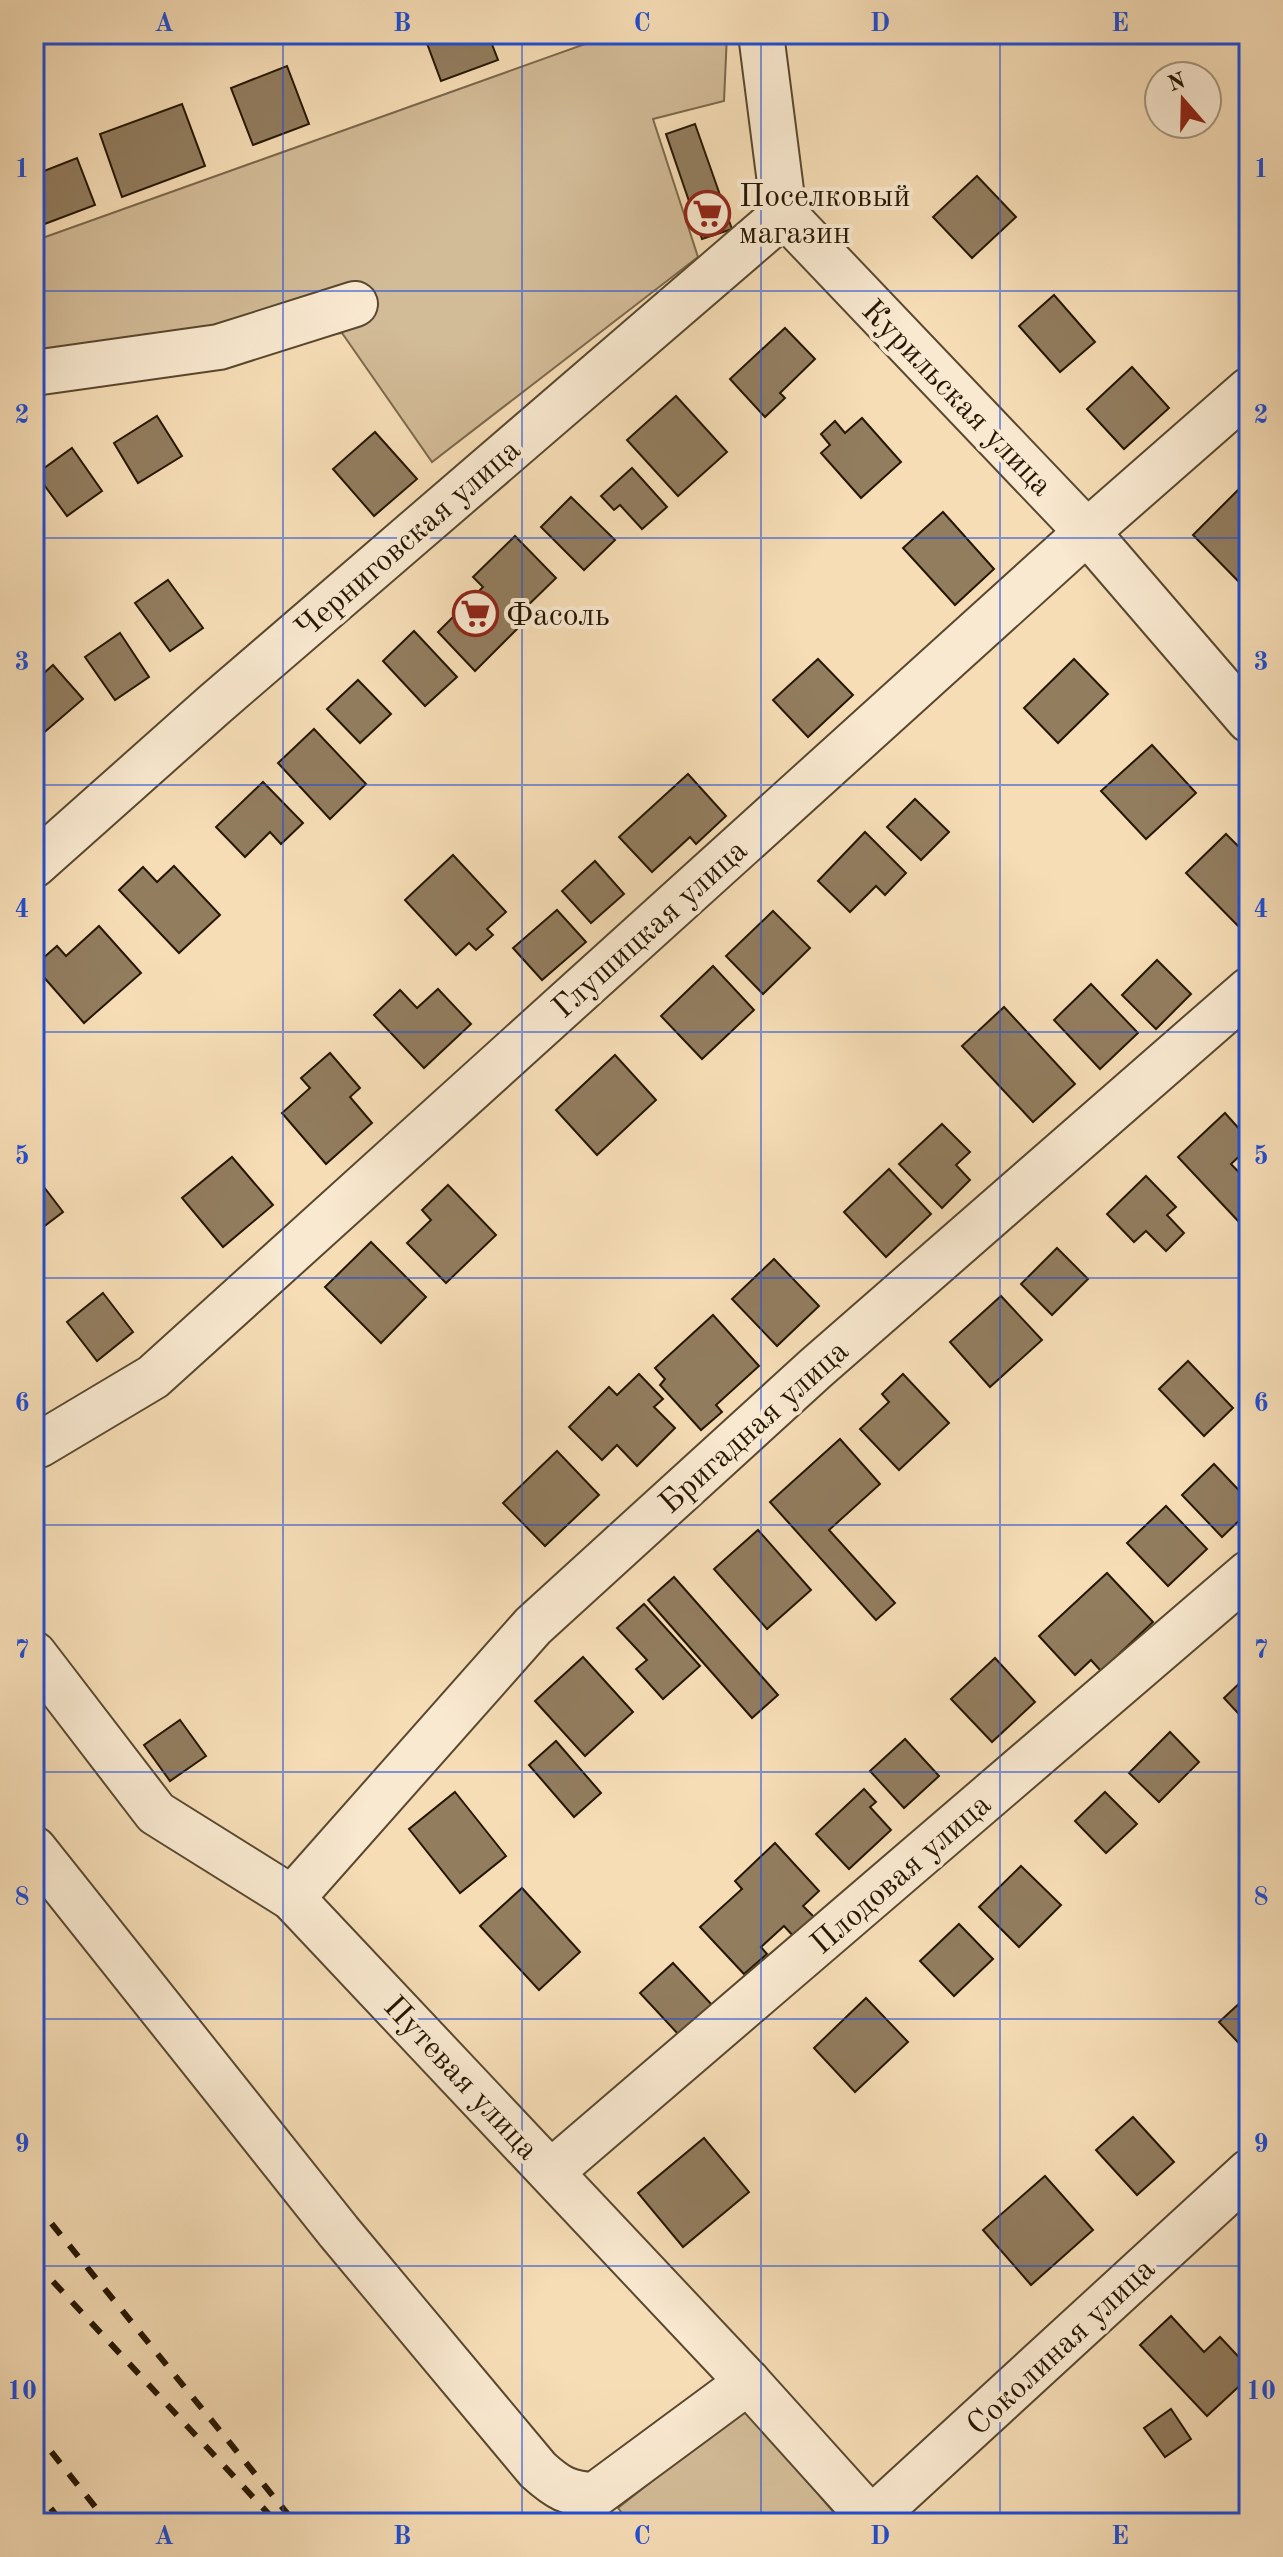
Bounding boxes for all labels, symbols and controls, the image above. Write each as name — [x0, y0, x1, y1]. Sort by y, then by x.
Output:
text: A — [154, 11, 174, 37]
text: B — [393, 11, 411, 37]
text: C — [633, 11, 651, 37]
text: D — [870, 11, 890, 37]
text: E — [1111, 11, 1129, 37]
north arrow — [1143, 60, 1223, 140]
text: N — [1165, 70, 1189, 96]
text: 1 — [14, 157, 30, 183]
text: 1 — [1253, 157, 1269, 183]
place label: Поселковый магазин — [739, 182, 911, 251]
supermarket icon: Поселковый магазин — [684, 189, 732, 237]
street label: Курильская улица — [855, 295, 1057, 503]
text: 2 — [14, 403, 30, 429]
text: 2 — [1253, 403, 1269, 429]
street label: Черниговская улица — [290, 434, 528, 646]
supermarket icon: Фасоль — [451, 590, 499, 638]
place label: Фасоль — [506, 601, 610, 633]
text: 3 — [14, 650, 30, 676]
text: 3 — [1253, 650, 1269, 676]
street label: Глушицкая улица — [548, 835, 754, 1026]
text: 4 — [14, 897, 30, 923]
text: 4 — [1253, 897, 1269, 923]
text: 5 — [14, 1144, 30, 1170]
text: 5 — [1253, 1144, 1269, 1170]
street label: Бригадная улица — [655, 1335, 856, 1521]
text: 6 — [14, 1391, 30, 1417]
text: 6 — [1253, 1391, 1269, 1417]
text: 7 — [14, 1638, 30, 1664]
text: 7 — [1253, 1638, 1269, 1664]
street label: Плодовая улица — [806, 1789, 998, 1962]
text: 8 — [14, 1885, 30, 1911]
text: 8 — [1253, 1885, 1269, 1911]
street label: Путевая улица — [376, 1991, 543, 2167]
text: 9 — [14, 2132, 30, 2158]
text: 9 — [1253, 2132, 1269, 2158]
street label: Соколиная улица — [962, 2253, 1162, 2443]
text: 10 — [7, 2379, 37, 2405]
text: 10 — [1246, 2379, 1276, 2405]
text: A — [154, 2524, 174, 2550]
text: B — [393, 2524, 411, 2550]
text: C — [633, 2524, 651, 2550]
text: D — [870, 2524, 890, 2550]
text: E — [1111, 2524, 1129, 2550]

